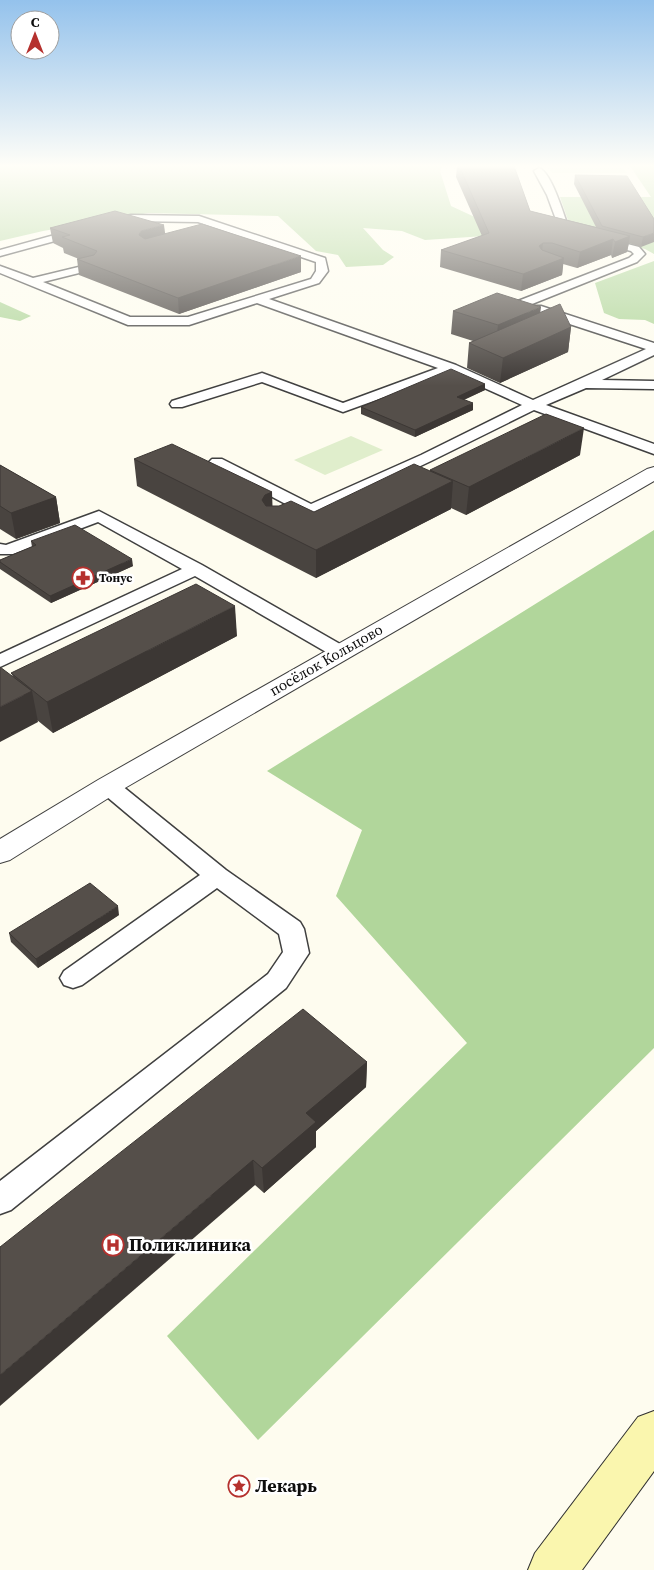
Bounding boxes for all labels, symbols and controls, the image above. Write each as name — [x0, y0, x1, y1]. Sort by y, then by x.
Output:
north arrow — [10, 10, 60, 60]
text: С — [31, 12, 40, 32]
pharmacy icon: Тонус — [71, 566, 95, 590]
place label: Тонус — [99, 570, 132, 586]
street label: посёлок Кольцово — [265, 619, 386, 701]
place label: Поликлиника — [129, 1232, 252, 1257]
hospital icon: Поликлиника — [101, 1233, 125, 1257]
place label: Лекарь — [255, 1473, 317, 1498]
place icon: Лекарь — [227, 1474, 251, 1498]

